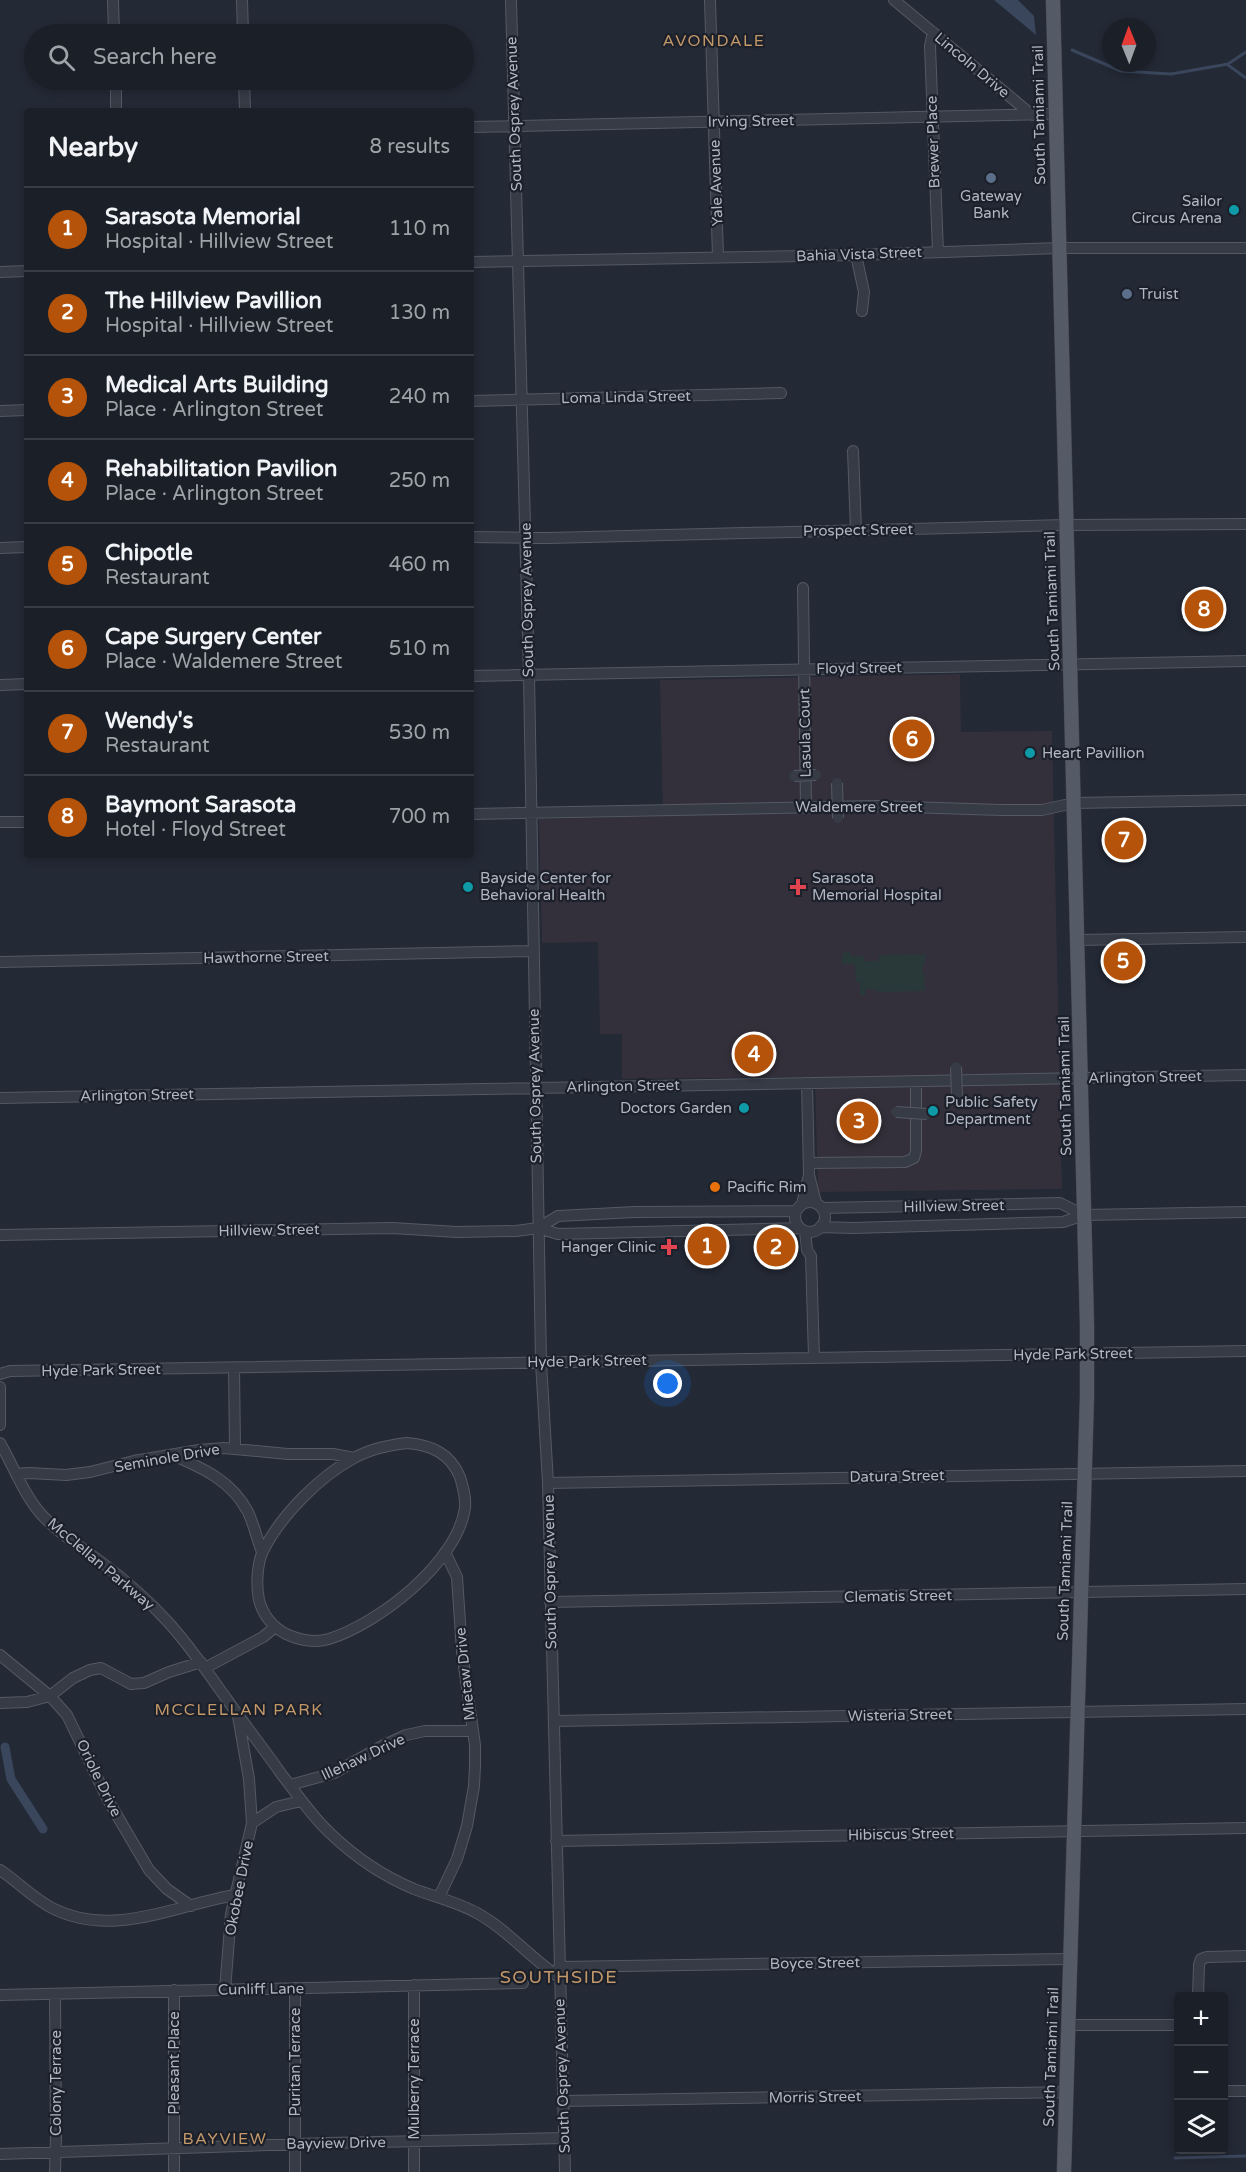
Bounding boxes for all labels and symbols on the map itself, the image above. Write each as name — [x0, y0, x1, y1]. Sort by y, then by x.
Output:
north arrow — [1102, 18, 1156, 72]
street label: Lincoln Drive — [931, 28, 1013, 102]
district label: AVONDALE — [662, 31, 766, 51]
street label: South Osprey Avenue — [502, 36, 526, 192]
street label: South Tamiami Trail — [1029, 45, 1049, 185]
street label: Brewer Place — [922, 95, 944, 189]
street label: Irving Street — [707, 111, 795, 131]
street label: Yale Avenue — [705, 139, 727, 227]
marker: Gateway Bank — [984, 171, 998, 185]
place label: Gateway Bank — [960, 187, 1022, 222]
place label: Sailor Circus Arena — [1131, 192, 1222, 227]
marker: Sailor Circus Arena — [1227, 203, 1241, 217]
street label: Bahia Vista Street — [796, 243, 923, 265]
place label: Truist — [1139, 285, 1179, 303]
marker: Truist — [1120, 287, 1134, 301]
street label: Loma Linda Street — [561, 387, 691, 407]
street label: Prospect Street — [803, 520, 914, 540]
street label: South Osprey Avenue — [517, 523, 537, 677]
street label: South Tamiami Trail — [1041, 531, 1063, 671]
pin: 8 — [1184, 586, 1224, 632]
street label: Floyd Street — [816, 658, 902, 678]
street label: Lasula Court — [795, 688, 815, 778]
pin: 6 — [892, 716, 932, 762]
place label: Heart Pavillion — [1042, 744, 1145, 762]
marker: Heart Pavillion — [1023, 746, 1037, 760]
street label: Waldemere Street — [795, 798, 923, 816]
pin: 7 — [1104, 818, 1144, 862]
place label: Bayside Center for Behavioral Health — [480, 869, 611, 904]
place label: Sarasota Memorial Hospital — [812, 869, 942, 904]
marker: Sarasota Memorial Hospital — [789, 878, 807, 896]
marker: Bayside Center for Behavioral Health — [461, 880, 475, 894]
pin: 5 — [1104, 938, 1142, 984]
street label: Hawthorne Street — [203, 947, 329, 967]
street label: South Osprey Avenue — [525, 1009, 545, 1163]
street label: South Tamiami Trail — [1055, 1016, 1075, 1156]
pin: 4 — [734, 1032, 774, 1076]
street label: Arlington Street — [1088, 1067, 1202, 1087]
street label: Arlington Street — [566, 1076, 680, 1096]
street label: Arlington Street — [80, 1085, 194, 1105]
place label: Public Safety Department — [945, 1093, 1038, 1128]
pin: 3 — [840, 1098, 878, 1144]
place label: Doctors Garden — [620, 1099, 732, 1117]
marker: Doctors Garden — [737, 1101, 751, 1115]
marker: Public Safety Department — [926, 1104, 940, 1118]
place label: Pacific Rim — [727, 1178, 807, 1196]
marker: Pacific Rim — [708, 1180, 722, 1194]
street label: Hillview Street — [903, 1196, 1005, 1216]
street label: Hillview Street — [218, 1220, 320, 1240]
pin: 1 — [688, 1224, 726, 1268]
pin: 2 — [756, 1224, 796, 1270]
place label: Hanger Clinic — [561, 1238, 656, 1256]
marker: Hanger Clinic — [660, 1238, 678, 1256]
street label: Hyde Park Street — [1013, 1344, 1133, 1364]
street label: Hyde Park Street — [527, 1351, 647, 1371]
street label: Hyde Park Street — [41, 1360, 161, 1380]
your location — [653, 1369, 682, 1398]
street label: Seminole Drive — [113, 1440, 221, 1476]
street label: Datura Street — [849, 1466, 945, 1486]
street label: South Osprey Avenue — [540, 1495, 560, 1649]
street label: South Tamiami Trail — [1054, 1501, 1076, 1641]
street label: McClellan Parkway — [44, 1514, 158, 1614]
street label: Clematis Street — [844, 1586, 952, 1606]
street label: Mietaw Drive — [451, 1627, 479, 1721]
district label: MCCLELLAN PARK — [155, 1700, 323, 1720]
street label: Wisteria Street — [848, 1705, 953, 1725]
street label: Illehaw Drive — [318, 1730, 408, 1784]
street label: Oriole Drive — [73, 1736, 125, 1820]
street label: Hibiscus Street — [848, 1824, 955, 1844]
street label: Okobee Drive — [221, 1839, 257, 1937]
street label: Boyce Street — [770, 1953, 861, 1973]
district label: SOUTHSIDE — [500, 1966, 618, 1988]
street label: Cunliff Lane — [218, 1979, 304, 1999]
street label: South Tamiami Trail — [1040, 1987, 1062, 2127]
street label: South Osprey Avenue — [550, 1998, 574, 2154]
street label: Puritan Terrace — [286, 2008, 304, 2116]
street label: Pleasant Place — [165, 2011, 183, 2115]
street label: Mulberry Terrace — [405, 2018, 423, 2140]
street label: Colony Terrace — [47, 2030, 65, 2136]
street label: Morris Street — [769, 2087, 862, 2107]
district label: BAYVIEW — [183, 2129, 268, 2149]
street label: Bayview Drive — [286, 2133, 386, 2153]

